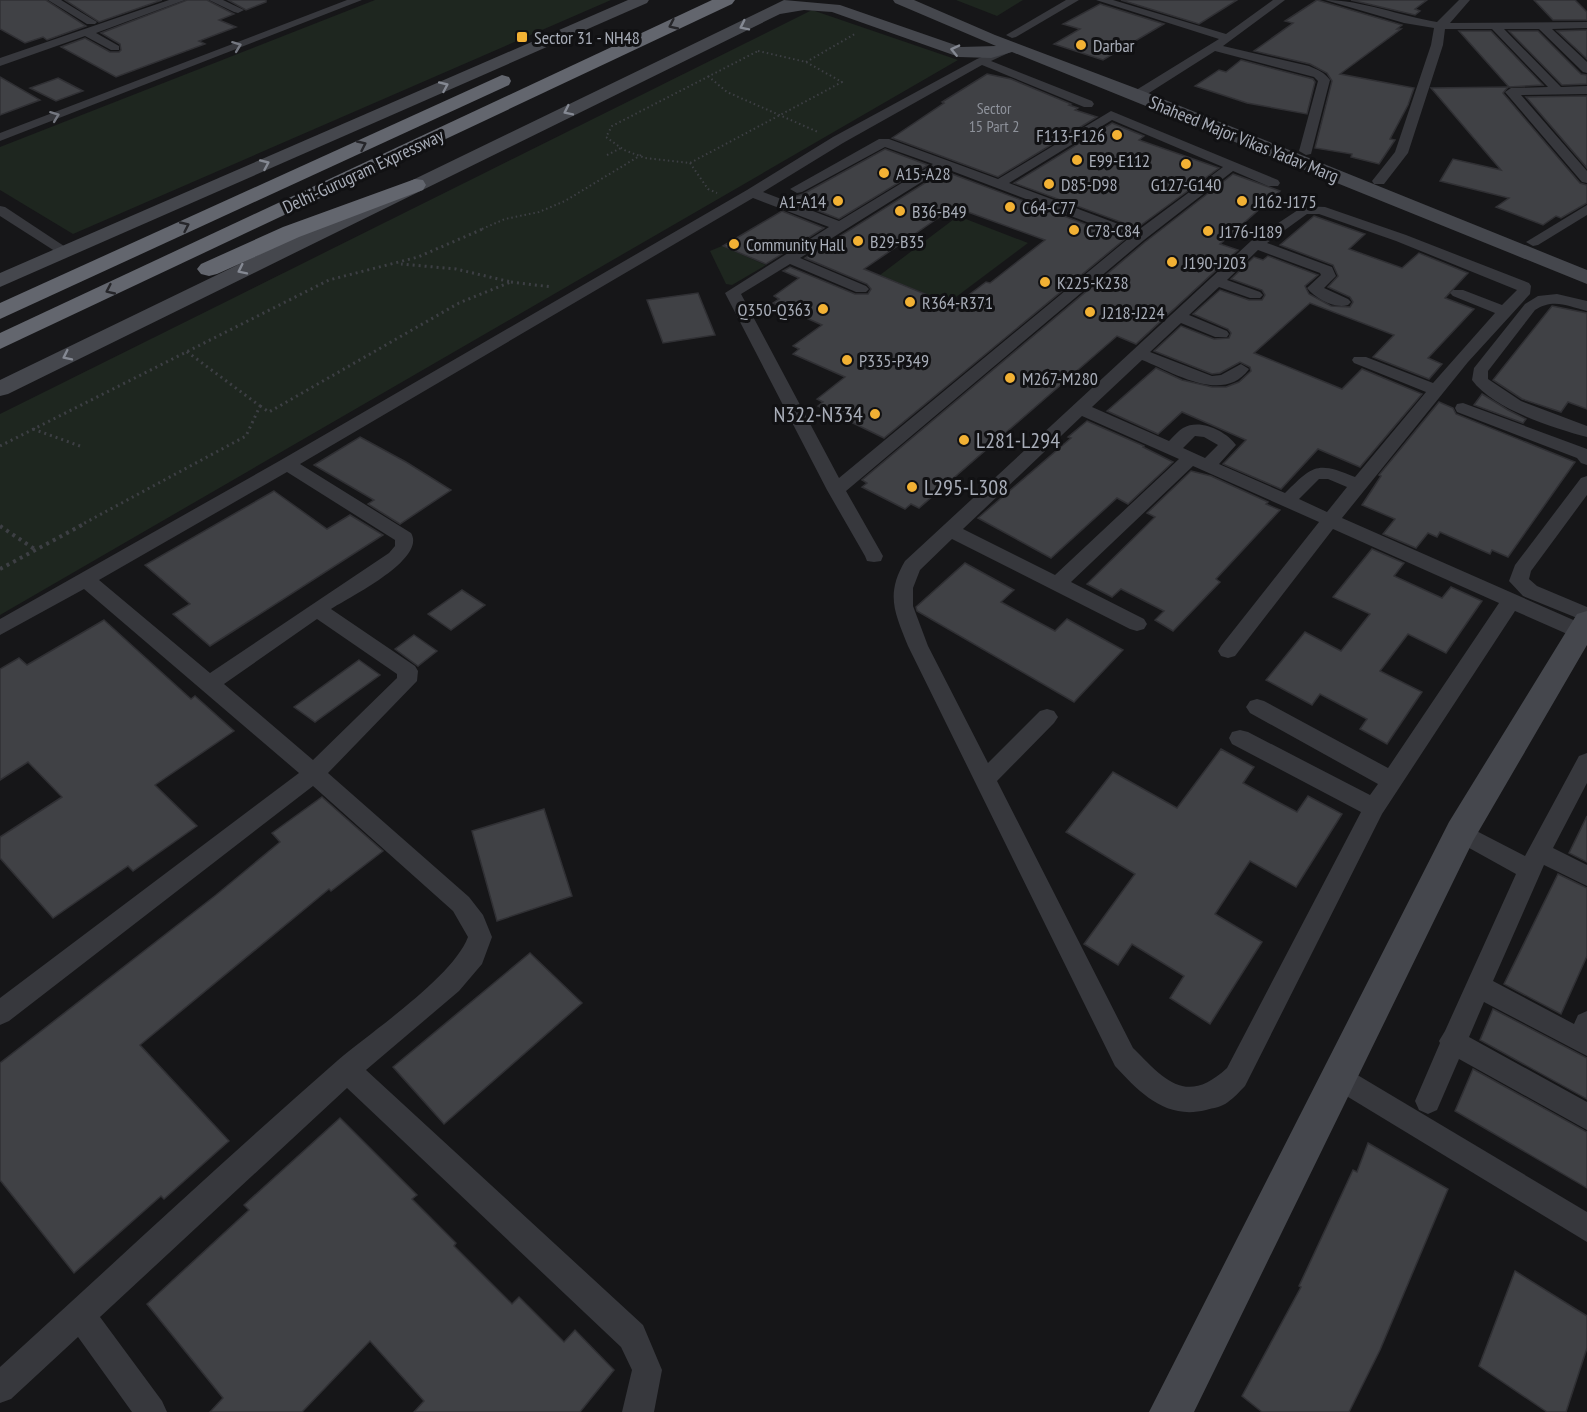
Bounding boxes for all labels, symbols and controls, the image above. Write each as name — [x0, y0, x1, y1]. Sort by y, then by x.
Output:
one-way arrow — [669, 17, 680, 29]
one-way arrow — [739, 18, 750, 30]
place label: Sector 31 - NH48 — [534, 26, 640, 49]
marker: Sector 31 - NH48 — [515, 30, 529, 44]
place label: Darbar — [1093, 34, 1135, 57]
marker: Darbar — [1074, 38, 1088, 52]
one-way arrow — [230, 41, 241, 53]
one-way arrow — [951, 45, 961, 58]
one-way arrow — [437, 81, 448, 93]
street label: Shaheed Major Vikas Yadav Marg — [1146, 90, 1342, 188]
house number: Sector 15 Part 2 — [969, 98, 1019, 136]
one-way arrow — [564, 104, 575, 115]
one-way arrow — [48, 111, 59, 123]
street label: Delhi-Gurugram Expressway — [279, 123, 447, 218]
place label: F113-F126 — [1036, 124, 1105, 147]
marker: F113-F126 — [1110, 128, 1124, 142]
one-way arrow — [356, 140, 367, 152]
place label: E99-E112 — [1089, 149, 1150, 172]
marker: E99-E112 — [1070, 153, 1084, 167]
marker: G127-G140 — [1179, 157, 1193, 171]
one-way arrow — [258, 159, 269, 171]
place label: A15-A28 — [896, 162, 951, 185]
marker: A15-A28 — [877, 166, 891, 180]
place label: D85-D98 — [1061, 173, 1118, 196]
place label: G127-G140 — [1151, 173, 1221, 196]
marker: D85-D98 — [1042, 177, 1056, 191]
place label: A1-A14 — [780, 190, 826, 213]
place label: J162-J175 — [1253, 190, 1317, 213]
marker: A1-A14 — [831, 194, 845, 208]
marker: J162-J175 — [1235, 194, 1249, 208]
place label: C64-C77 — [1022, 196, 1076, 219]
place label: B36-B49 — [912, 200, 967, 223]
marker: C64-C77 — [1003, 200, 1017, 214]
marker: B36-B49 — [893, 204, 907, 218]
place label: C78-C84 — [1086, 219, 1140, 242]
place label: J176-J189 — [1219, 220, 1283, 243]
one-way arrow — [178, 221, 189, 233]
marker: C78-C84 — [1067, 223, 1081, 237]
marker: J176-J189 — [1201, 224, 1215, 238]
place label: B29-B35 — [870, 230, 925, 253]
place label: Community Hall — [746, 233, 846, 256]
marker: B29-B35 — [851, 234, 865, 248]
marker: Community Hall — [727, 237, 741, 251]
place label: J190-J203 — [1183, 251, 1247, 274]
marker: J190-J203 — [1165, 255, 1179, 269]
one-way arrow — [237, 263, 248, 275]
place label: K225-K238 — [1057, 271, 1129, 294]
marker: K225-K238 — [1038, 275, 1052, 289]
one-way arrow — [105, 283, 116, 295]
place label: R364-R371 — [922, 291, 993, 314]
marker: R364-R371 — [903, 295, 917, 309]
place label: Q350-Q363 — [737, 298, 811, 321]
place label: J218-J224 — [1101, 301, 1165, 324]
marker: Q350-Q363 — [816, 302, 830, 316]
marker: J218-J224 — [1083, 305, 1097, 319]
one-way arrow — [62, 348, 73, 360]
place label: P335-P349 — [859, 349, 929, 372]
marker: P335-P349 — [840, 353, 854, 367]
place label: M267-M280 — [1022, 367, 1098, 390]
marker: M267-M280 — [1003, 371, 1017, 385]
place label: N322-N334 — [774, 400, 863, 428]
marker: N322-N334 — [868, 407, 882, 421]
place label: L281-L294 — [976, 426, 1060, 454]
marker: L281-L294 — [957, 433, 971, 447]
place label: L295-L308 — [924, 473, 1008, 501]
marker: L295-L308 — [905, 480, 919, 494]

